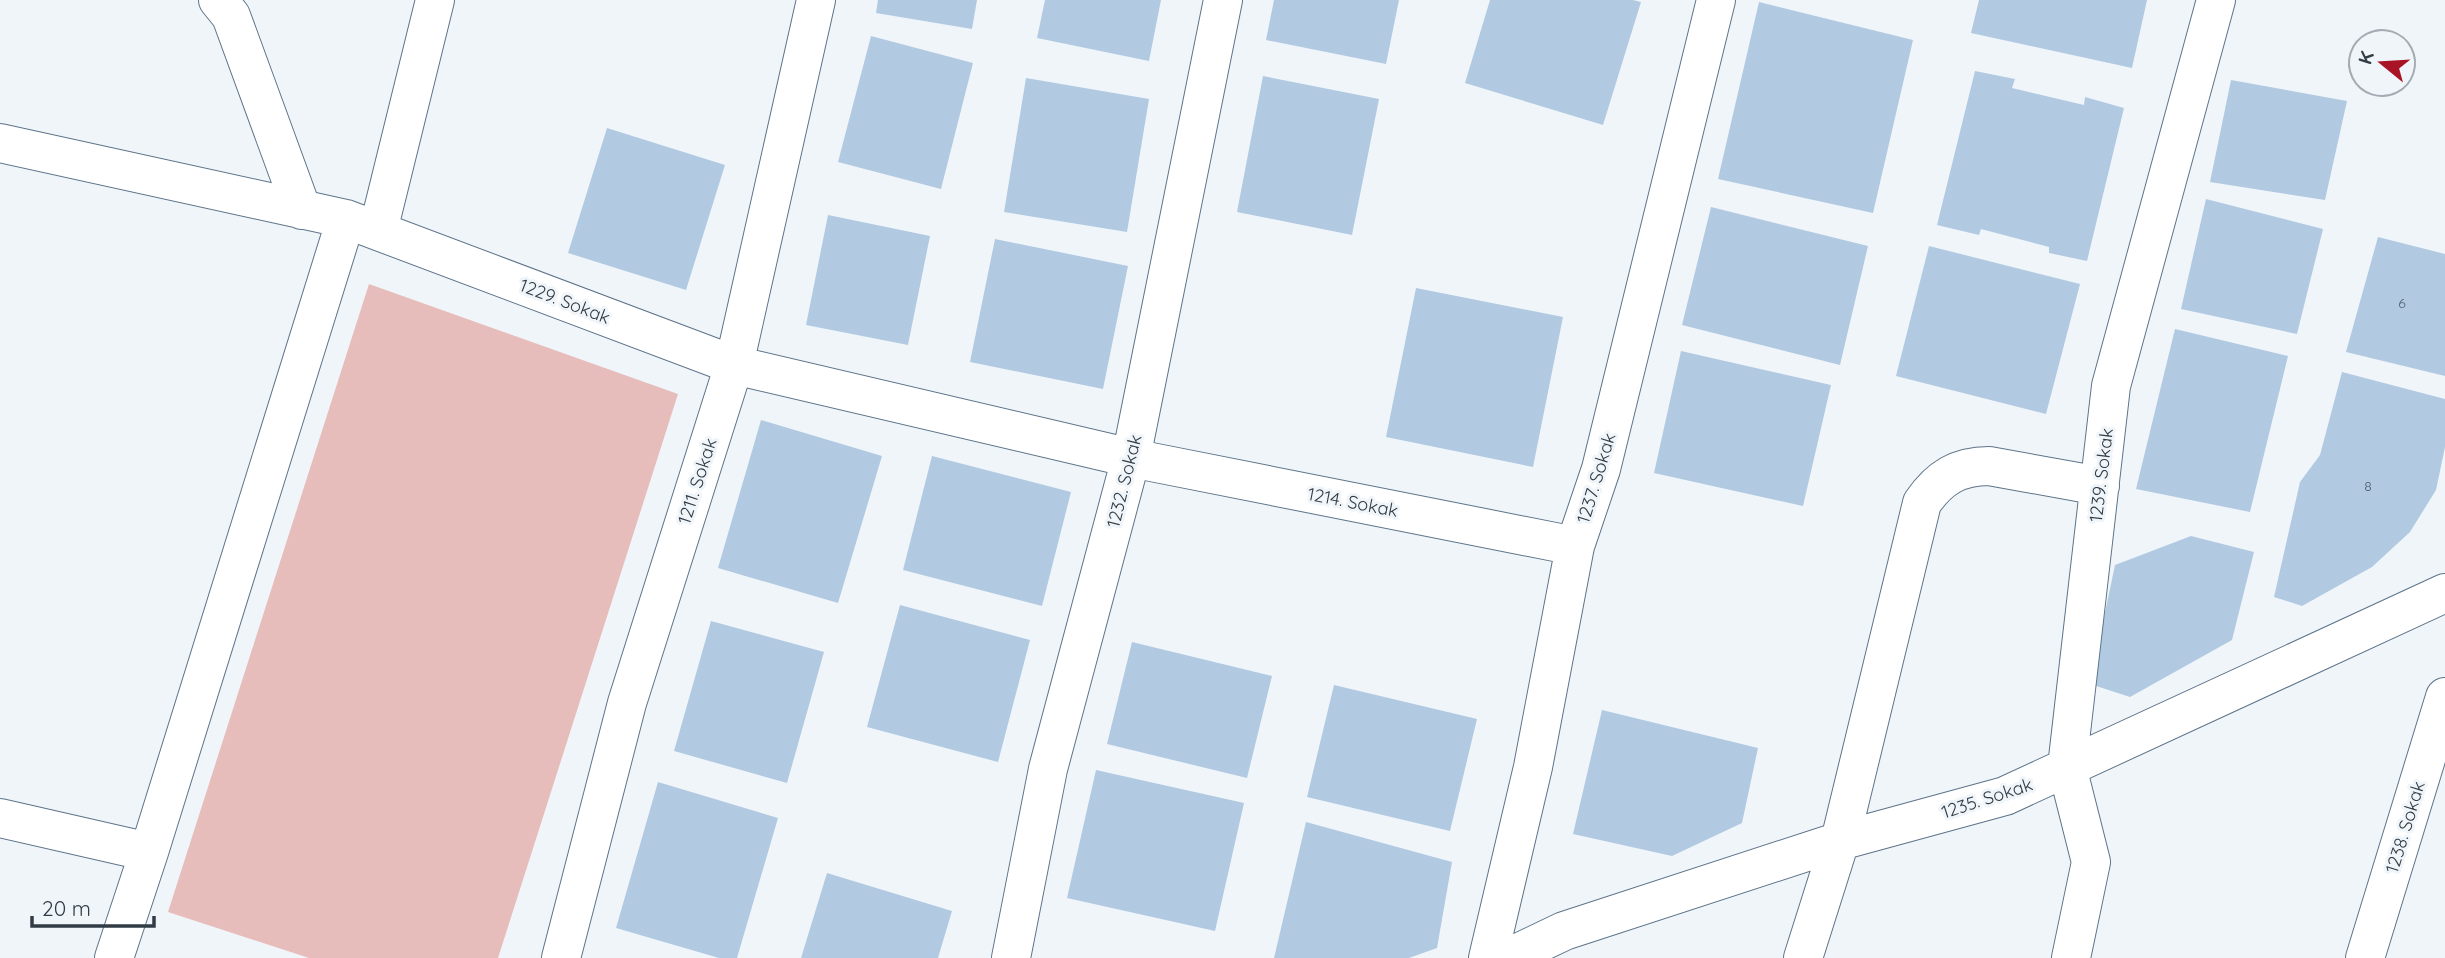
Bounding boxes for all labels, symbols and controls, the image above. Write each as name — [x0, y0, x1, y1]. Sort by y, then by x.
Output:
north arrow — [2347, 28, 2417, 98]
text: K — [2352, 48, 2379, 67]
street label: 1229. Sokak — [516, 273, 614, 329]
house number: 6 — [2398, 294, 2406, 312]
street label: 1239. Sokak — [2084, 427, 2118, 523]
street label: 1237. Sokak — [1571, 430, 1621, 526]
street label: 1232. Sokak — [1101, 432, 1147, 530]
street label: 1211. Sokak — [672, 435, 722, 527]
house number: 8 — [2364, 477, 2372, 495]
street label: 1214. Sokak — [1306, 482, 1400, 522]
street label: 1235. Sokak — [1938, 772, 2036, 824]
street label: 1238. Sokak — [2380, 778, 2430, 876]
scale bar — [32, 884, 154, 928]
text: 20 m — [42, 895, 91, 921]

